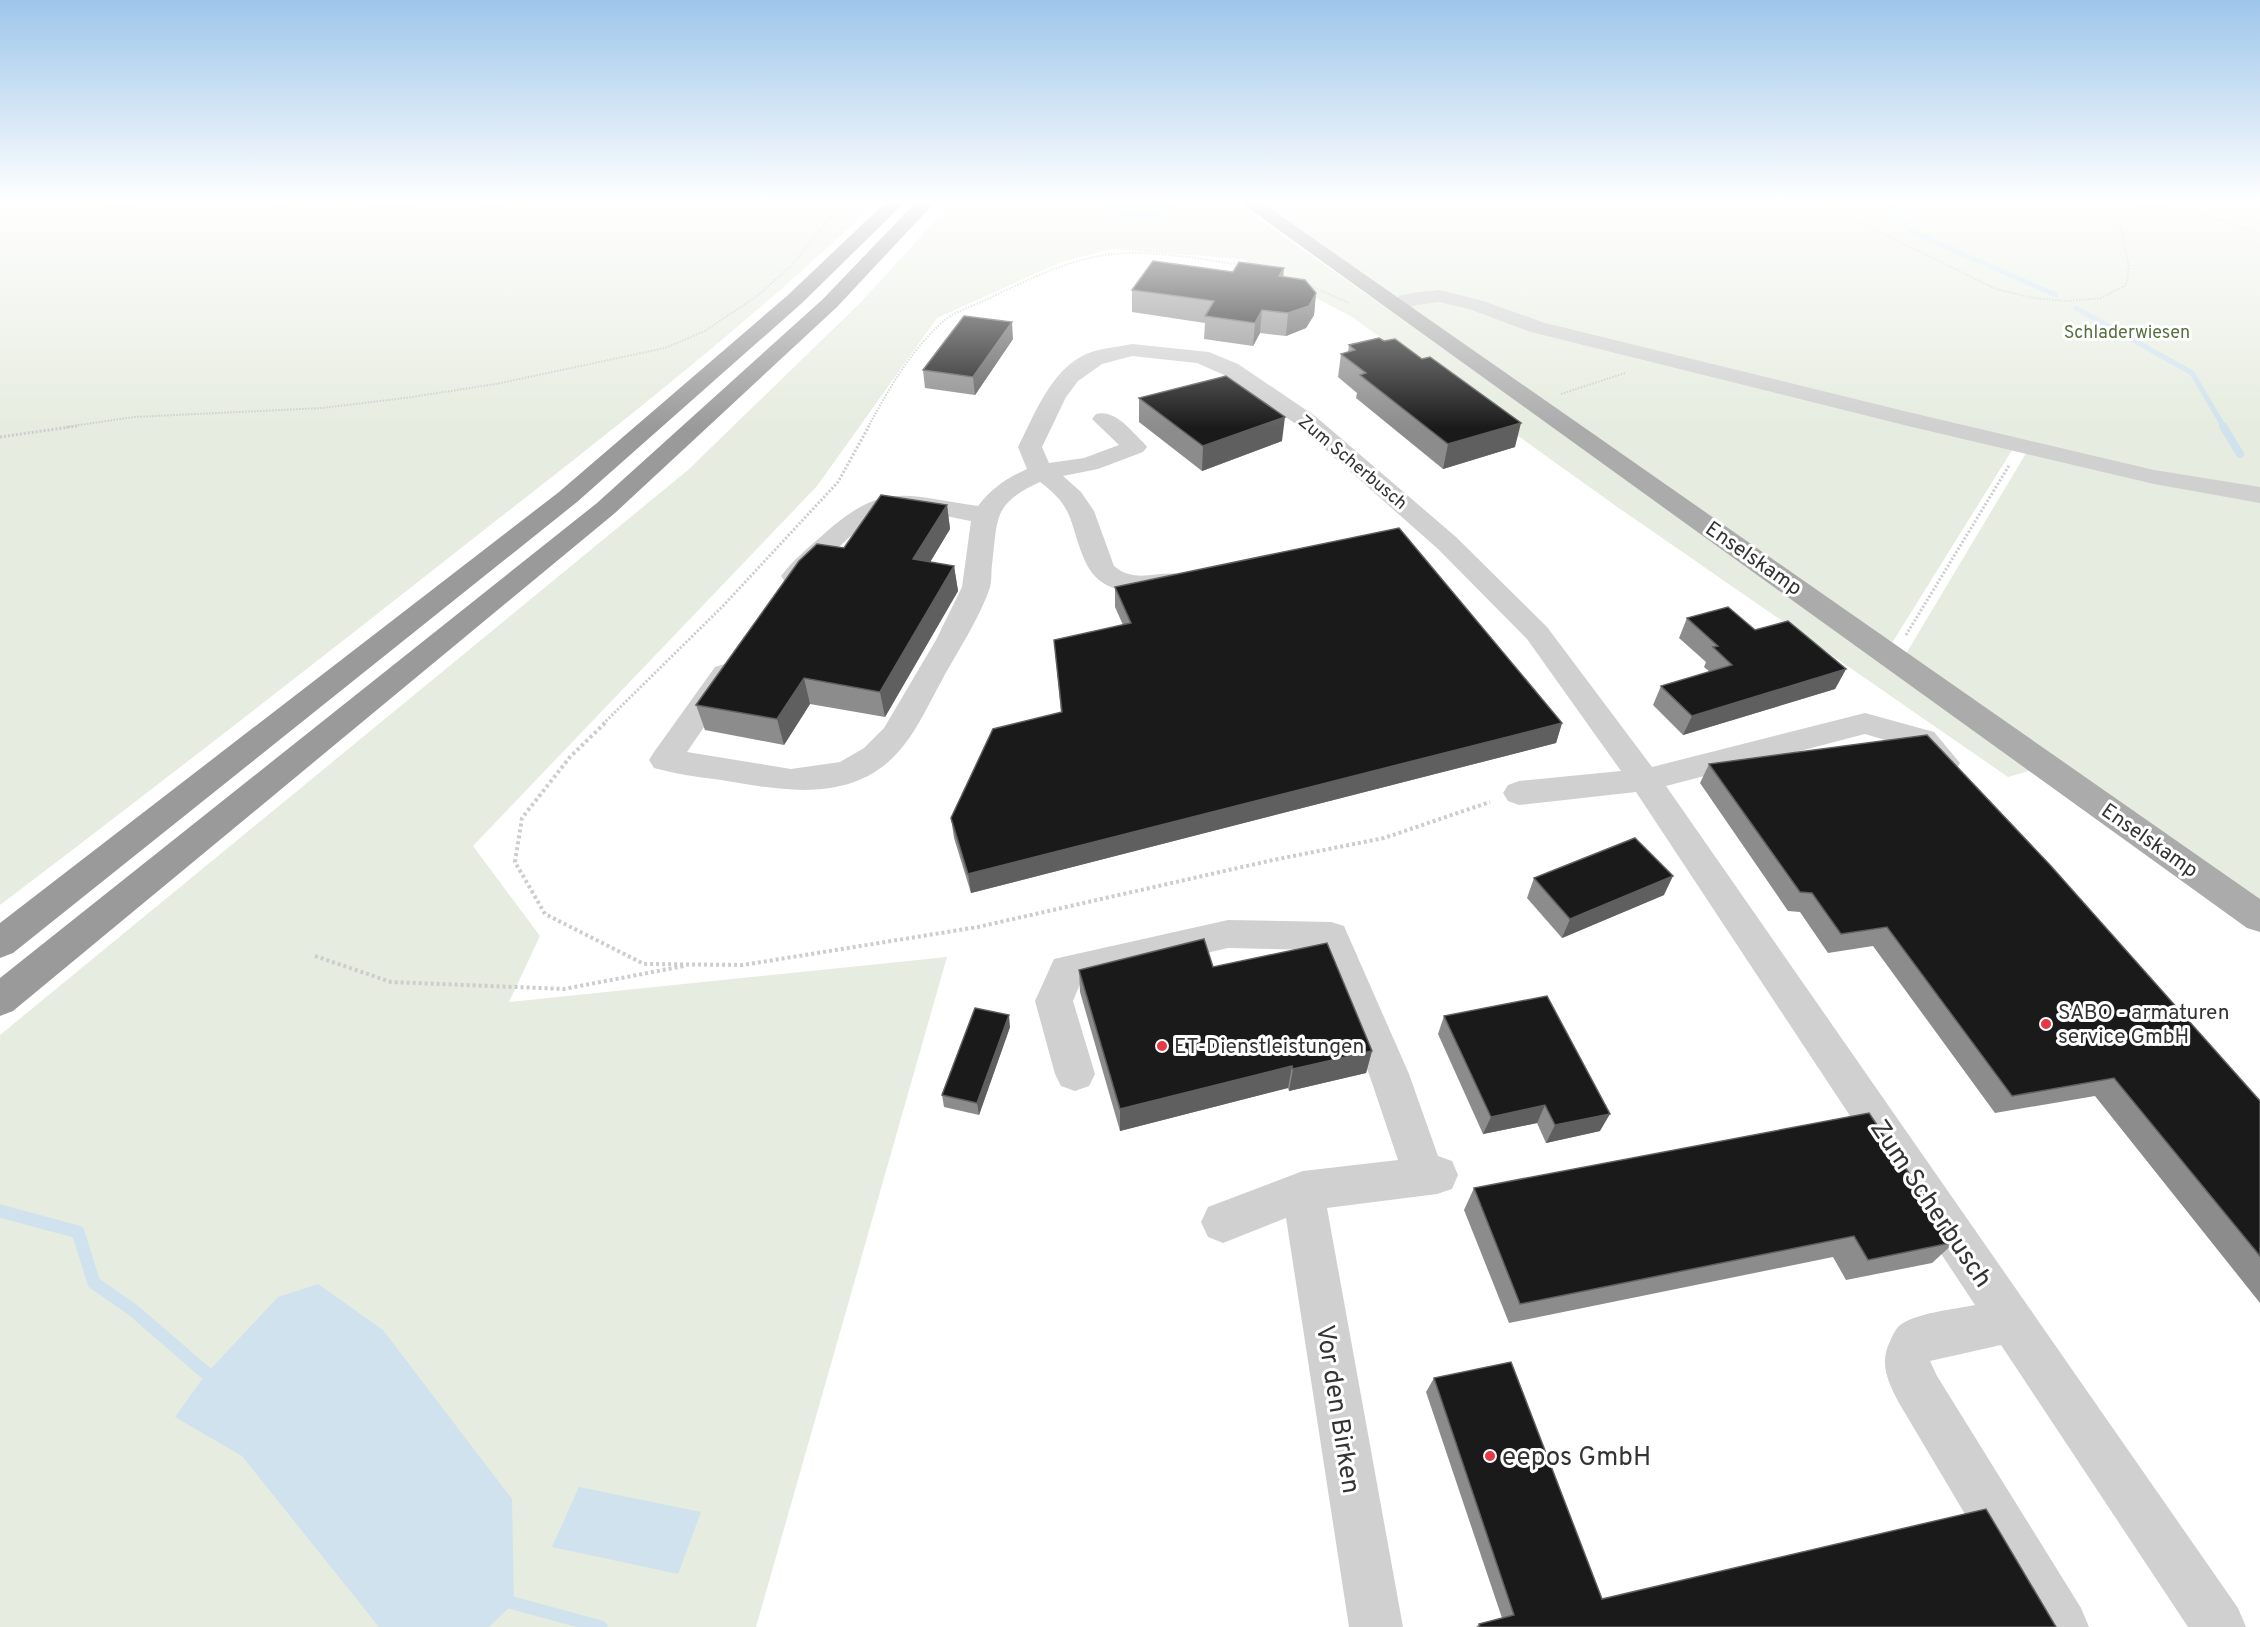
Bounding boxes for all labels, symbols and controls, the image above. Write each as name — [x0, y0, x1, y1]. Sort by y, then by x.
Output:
park label: Schladerwiesen — [2064, 322, 2190, 345]
street label: Zum Scherbusch — [1293, 411, 1411, 516]
street label: Enselskamp — [1699, 516, 1807, 603]
street label: Enselskamp — [2095, 798, 2203, 885]
place label: SABO - armaturen service GmbH — [2058, 1000, 2229, 1051]
marker: SABO - armaturen service GmbH — [2039, 1017, 2053, 1031]
place label: ET-Dienstleistungen — [1174, 1034, 1364, 1061]
marker: ET-Dienstleistungen — [1155, 1039, 1169, 1053]
street label: Zum Scherbusch — [1861, 1114, 1998, 1295]
street label: Vor den Birken — [1307, 1323, 1366, 1496]
place label: eepos GmbH — [1502, 1442, 1651, 1475]
marker: eepos GmbH — [1483, 1449, 1497, 1463]

